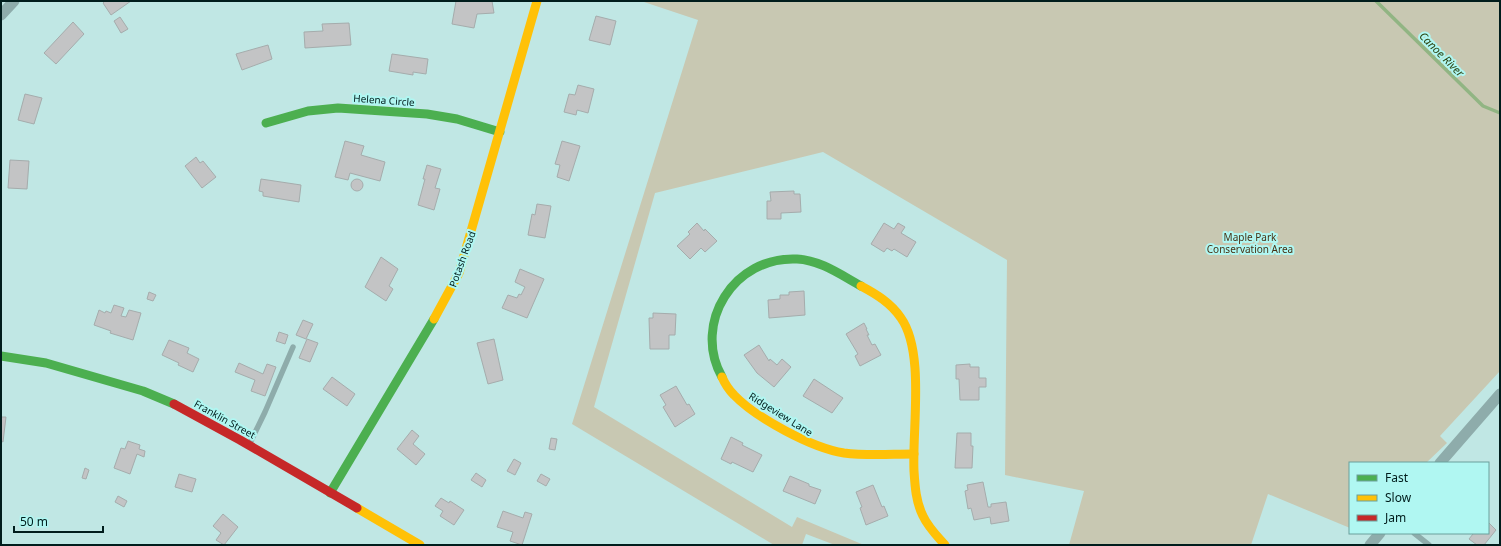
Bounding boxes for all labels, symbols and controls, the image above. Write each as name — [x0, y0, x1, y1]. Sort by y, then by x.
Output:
water label: Canoe River — [1416, 28, 1468, 80]
street label: Helena Circle — [353, 91, 416, 109]
street label: Potash Road — [445, 229, 479, 289]
park label: Maple Park Conservation Area — [1207, 230, 1293, 256]
street label: Ridgeview Lane — [746, 389, 816, 439]
street label: Franklin Street — [192, 396, 259, 442]
legend — [1349, 462, 1489, 534]
text: Fast — [1385, 469, 1409, 486]
text: Slow — [1385, 489, 1412, 506]
scale bar — [14, 508, 103, 534]
text: Jam — [1384, 509, 1406, 526]
text: 50 m — [20, 513, 48, 530]

